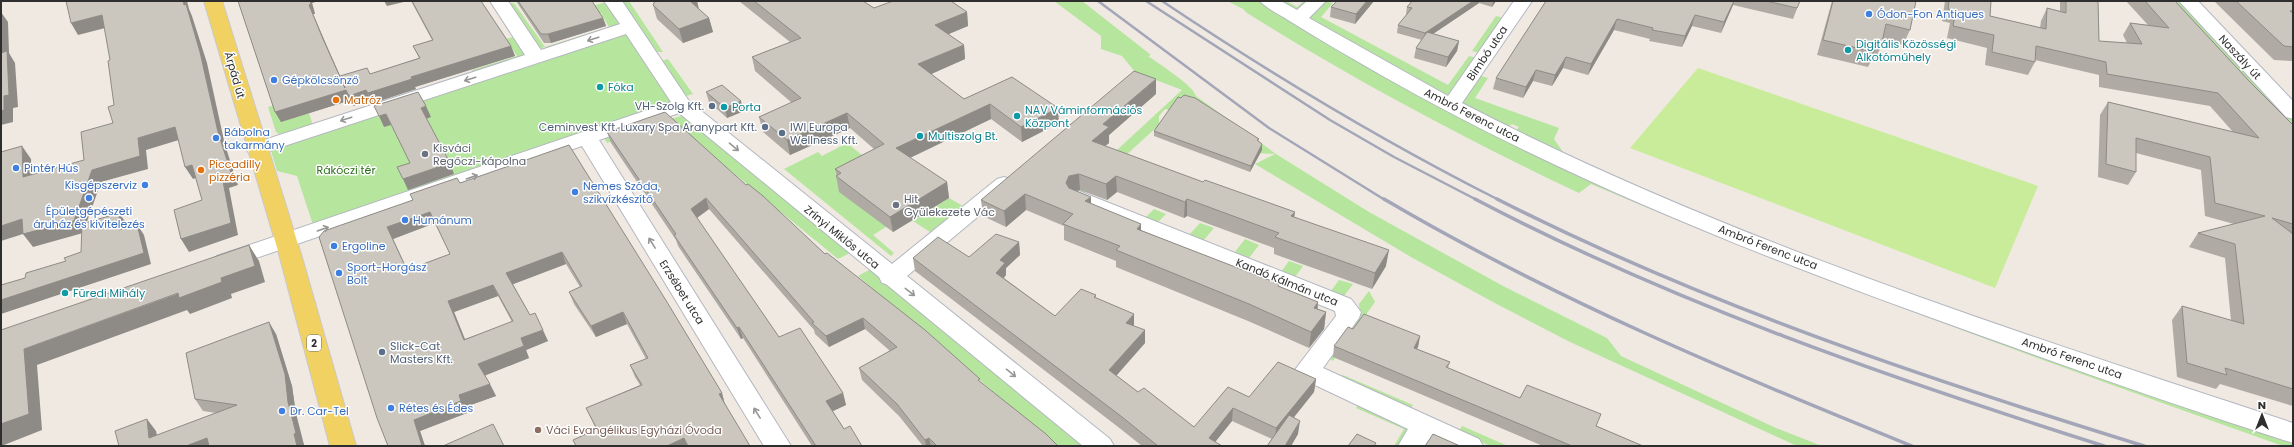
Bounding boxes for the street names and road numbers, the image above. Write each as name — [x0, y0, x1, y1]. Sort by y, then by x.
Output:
street label: Bimbó utca — [1463, 22, 1511, 84]
street label: Naszály út — [2215, 31, 2265, 83]
street label: Árpád út — [221, 50, 249, 100]
street label: Ambró Ferenc utca — [1421, 84, 1523, 146]
street label: Zrínyi Miklós utca — [801, 201, 883, 273]
street label: Ambró Ferenc utca — [1716, 221, 1820, 273]
street label: Kandó Kálmán utca — [1233, 254, 1341, 310]
street label: Erzsébet utca — [656, 257, 708, 327]
street label: Ambró Ferenc utca — [2020, 333, 2124, 383]
road number: 2 — [307, 335, 321, 351]

